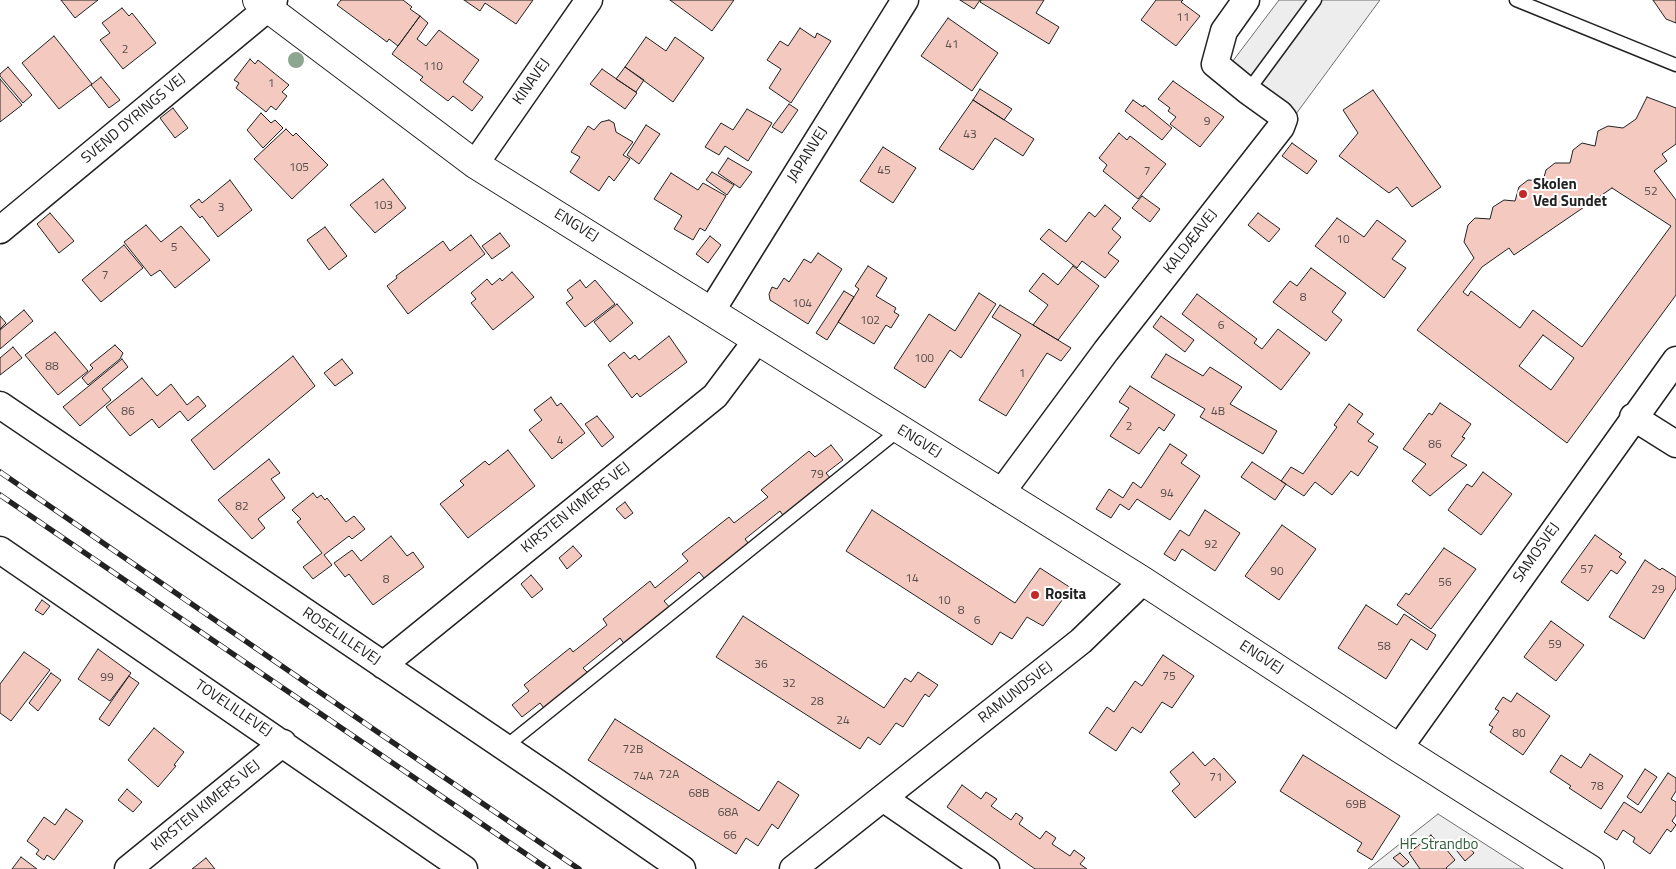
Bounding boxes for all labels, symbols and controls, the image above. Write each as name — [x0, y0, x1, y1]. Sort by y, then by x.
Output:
house number: 11 — [1176, 11, 1190, 25]
house number: 41 — [945, 38, 959, 52]
house number: 2 — [122, 43, 128, 57]
street label: KINAVEJ — [510, 55, 554, 109]
house number: 110 — [423, 60, 443, 74]
street label: SVEND DYRINGS VEJ — [78, 70, 190, 168]
house number: 1 — [268, 77, 274, 91]
house number: 9 — [1204, 115, 1210, 129]
street label: JAPANVEJ — [784, 124, 832, 186]
house number: 43 — [963, 128, 977, 142]
house number: 105 — [289, 161, 309, 175]
house number: 45 — [877, 164, 891, 178]
house number: 7 — [1144, 165, 1150, 179]
place label: Skolen Ved Sundet — [1533, 176, 1607, 211]
house number: 52 — [1644, 185, 1658, 199]
marker: Skolen Ved Sundet — [1517, 188, 1529, 200]
house number: 103 — [373, 199, 393, 213]
house number: 3 — [218, 201, 224, 215]
street label: ENGVEJ — [550, 205, 602, 247]
street label: KALDÆAVEJ — [1160, 206, 1222, 278]
house number: 10 — [1336, 233, 1350, 247]
house number: 5 — [171, 241, 177, 255]
house number: 7 — [102, 269, 108, 283]
house number: 8 — [1300, 291, 1306, 305]
house number: 104 — [792, 297, 812, 311]
house number: 102 — [860, 314, 880, 328]
house number: 6 — [1218, 319, 1224, 333]
house number: 100 — [914, 352, 934, 366]
house number: 88 — [45, 360, 59, 374]
house number: 1 — [1019, 367, 1025, 381]
house number: 86 — [121, 405, 135, 419]
house number: 4B — [1211, 405, 1225, 419]
house number: 2 — [1126, 420, 1132, 434]
street label: ENGVEJ — [893, 421, 945, 463]
house number: 4 — [557, 434, 563, 448]
house number: 86 — [1428, 438, 1442, 452]
street label: KIRSTEN KIMERS VEJ — [518, 459, 634, 557]
house number: 79 — [810, 468, 824, 482]
house number: 94 — [1160, 487, 1174, 501]
house number: 82 — [235, 500, 249, 514]
street label: SAMOSVEJ — [1510, 520, 1564, 586]
house number: 92 — [1204, 538, 1218, 552]
house number: 57 — [1580, 563, 1594, 577]
house number: 90 — [1270, 565, 1284, 579]
house number: 14 — [905, 572, 919, 586]
house number: 8 — [383, 573, 389, 587]
house number: 56 — [1438, 576, 1452, 590]
house number: 29 — [1651, 583, 1665, 597]
place label: Rosita — [1045, 586, 1086, 604]
marker: Rosita — [1029, 589, 1041, 601]
house number: 10 — [937, 594, 951, 608]
street label: ROSELILLEVEJ — [298, 604, 384, 670]
house number: 8 — [958, 604, 964, 618]
house number: 6 — [974, 614, 980, 628]
street label: ENGVEJ — [1236, 637, 1286, 679]
house number: 59 — [1548, 638, 1562, 652]
house number: 58 — [1377, 640, 1391, 654]
house number: 36 — [754, 658, 768, 672]
street label: RAMUNDSVEJ — [975, 658, 1057, 728]
house number: 75 — [1162, 670, 1176, 684]
house number: 99 — [100, 671, 114, 685]
street label: TOVELILLEVEJ — [191, 677, 275, 741]
house number: 32 — [782, 677, 796, 691]
house number: 28 — [810, 695, 824, 709]
house number: 24 — [836, 714, 850, 728]
house number: 80 — [1512, 727, 1526, 741]
house number: 72B — [623, 743, 643, 757]
street label: KIRSTEN KIMERS VEJ — [148, 757, 264, 855]
house number: 72A — [659, 768, 679, 782]
house number: 74A — [633, 770, 653, 784]
house number: 71 — [1209, 771, 1223, 785]
house number: 78 — [1590, 780, 1604, 794]
house number: 68B — [689, 787, 709, 801]
house number: 69B — [1346, 798, 1366, 812]
house number: 68A — [718, 806, 738, 820]
house number: 66 — [723, 829, 737, 843]
park label: HF Strandbo — [1399, 836, 1479, 854]

